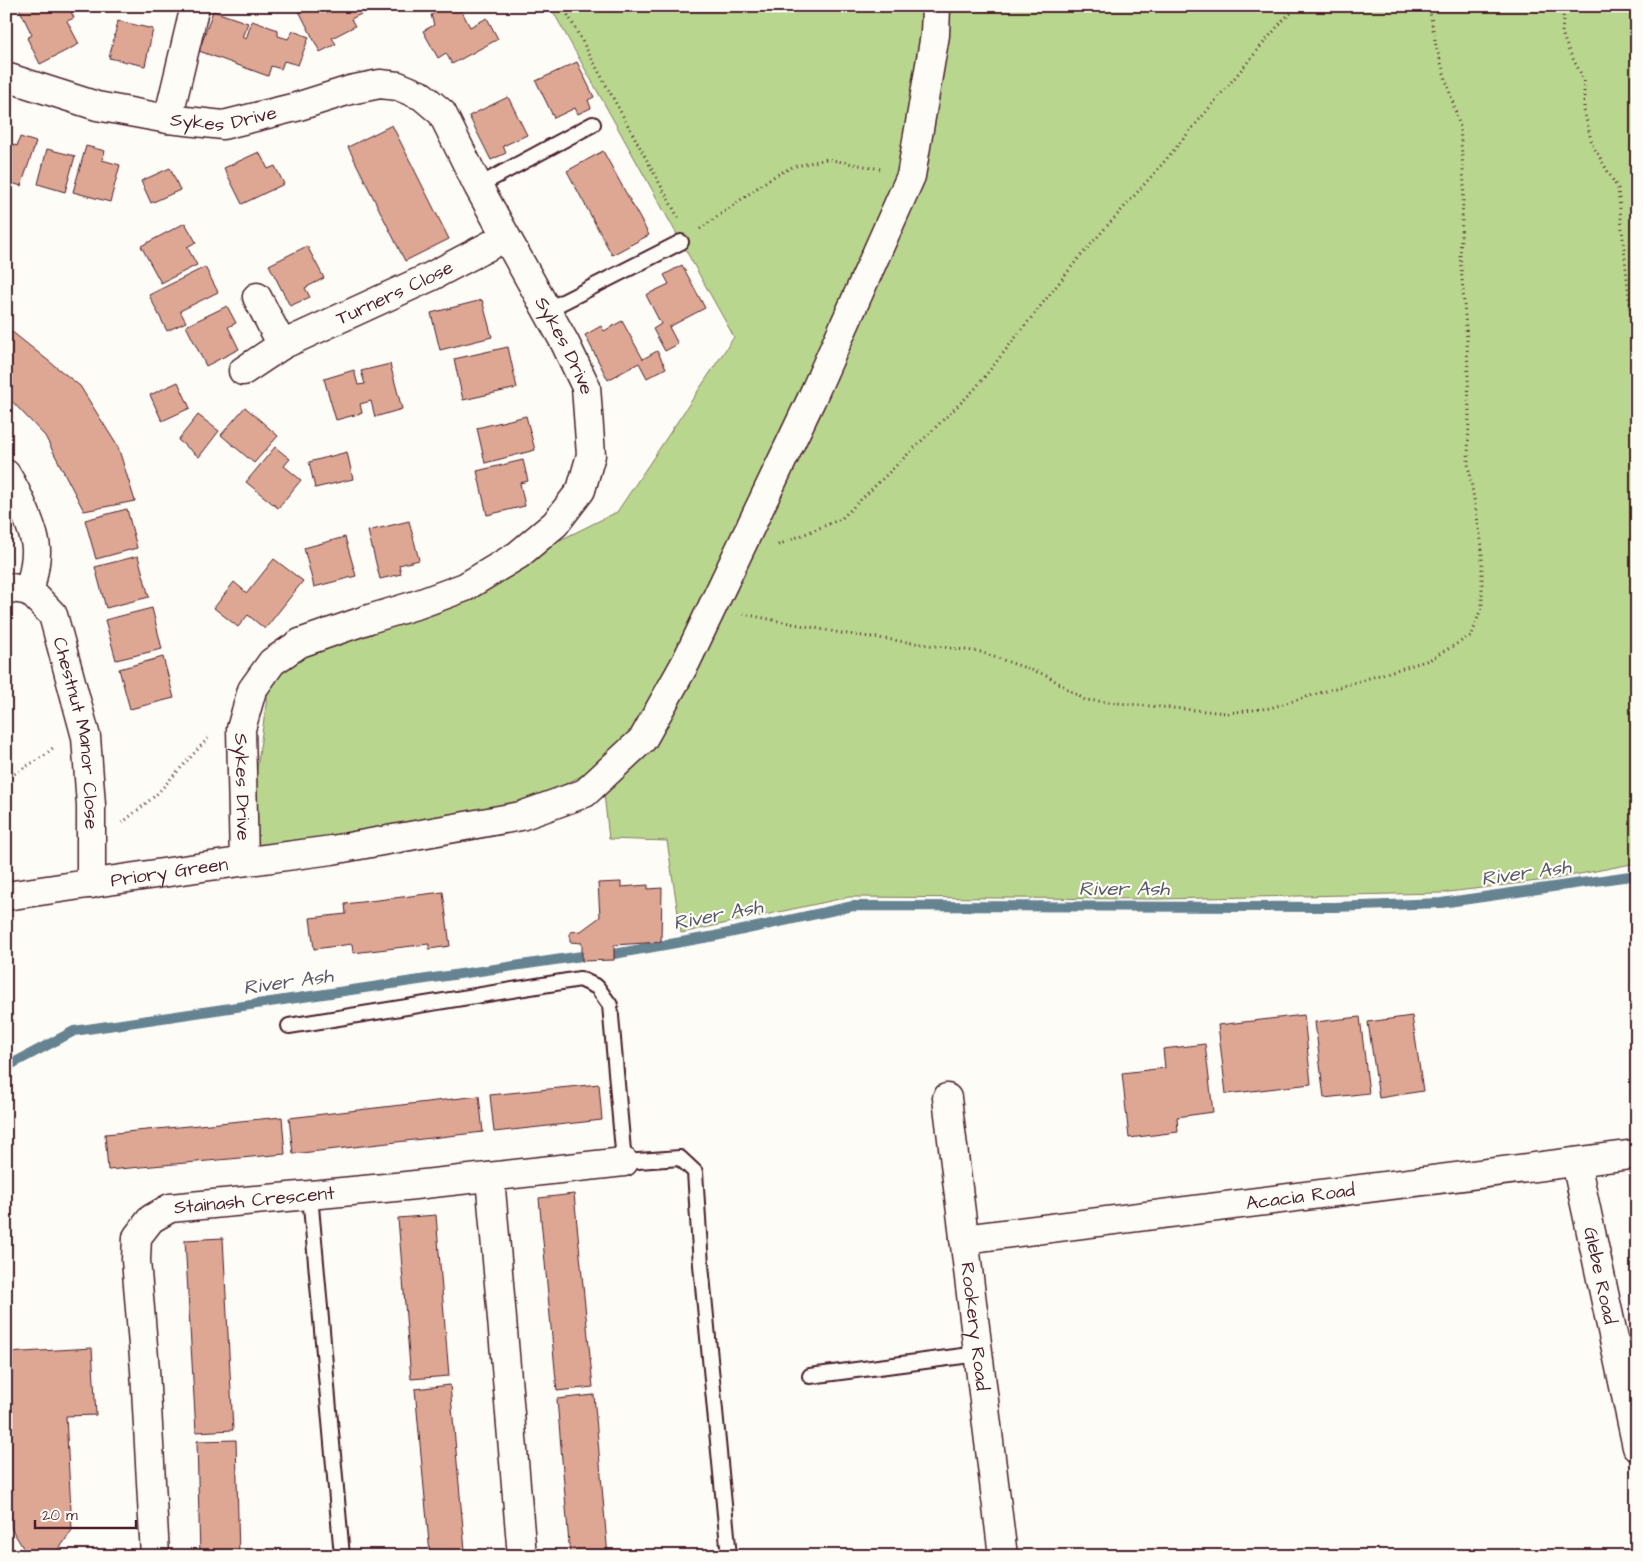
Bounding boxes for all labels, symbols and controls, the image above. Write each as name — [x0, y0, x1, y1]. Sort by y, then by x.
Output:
street label: Sykes Drive — [169, 99, 279, 139]
street label: Turners Close — [332, 254, 458, 332]
street label: Sykes Drive — [528, 291, 600, 395]
street label: Chestnut Manor Close — [46, 634, 105, 829]
street label: Sykes Drive — [227, 733, 257, 841]
street label: Priory Green — [109, 850, 230, 894]
water label: River Ash — [1479, 853, 1574, 893]
water label: River Ash — [1079, 875, 1170, 903]
water label: River Ash — [671, 892, 766, 937]
water label: River Ash — [241, 962, 336, 1002]
street label: Acacia Road — [1244, 1176, 1357, 1217]
street label: Stainash Crescent — [173, 1179, 336, 1221]
street label: Glebe Road — [1577, 1224, 1624, 1327]
street label: Rookery Road — [954, 1261, 996, 1392]
scale bar — [35, 1497, 136, 1529]
text: 20 m — [42, 1505, 78, 1526]

